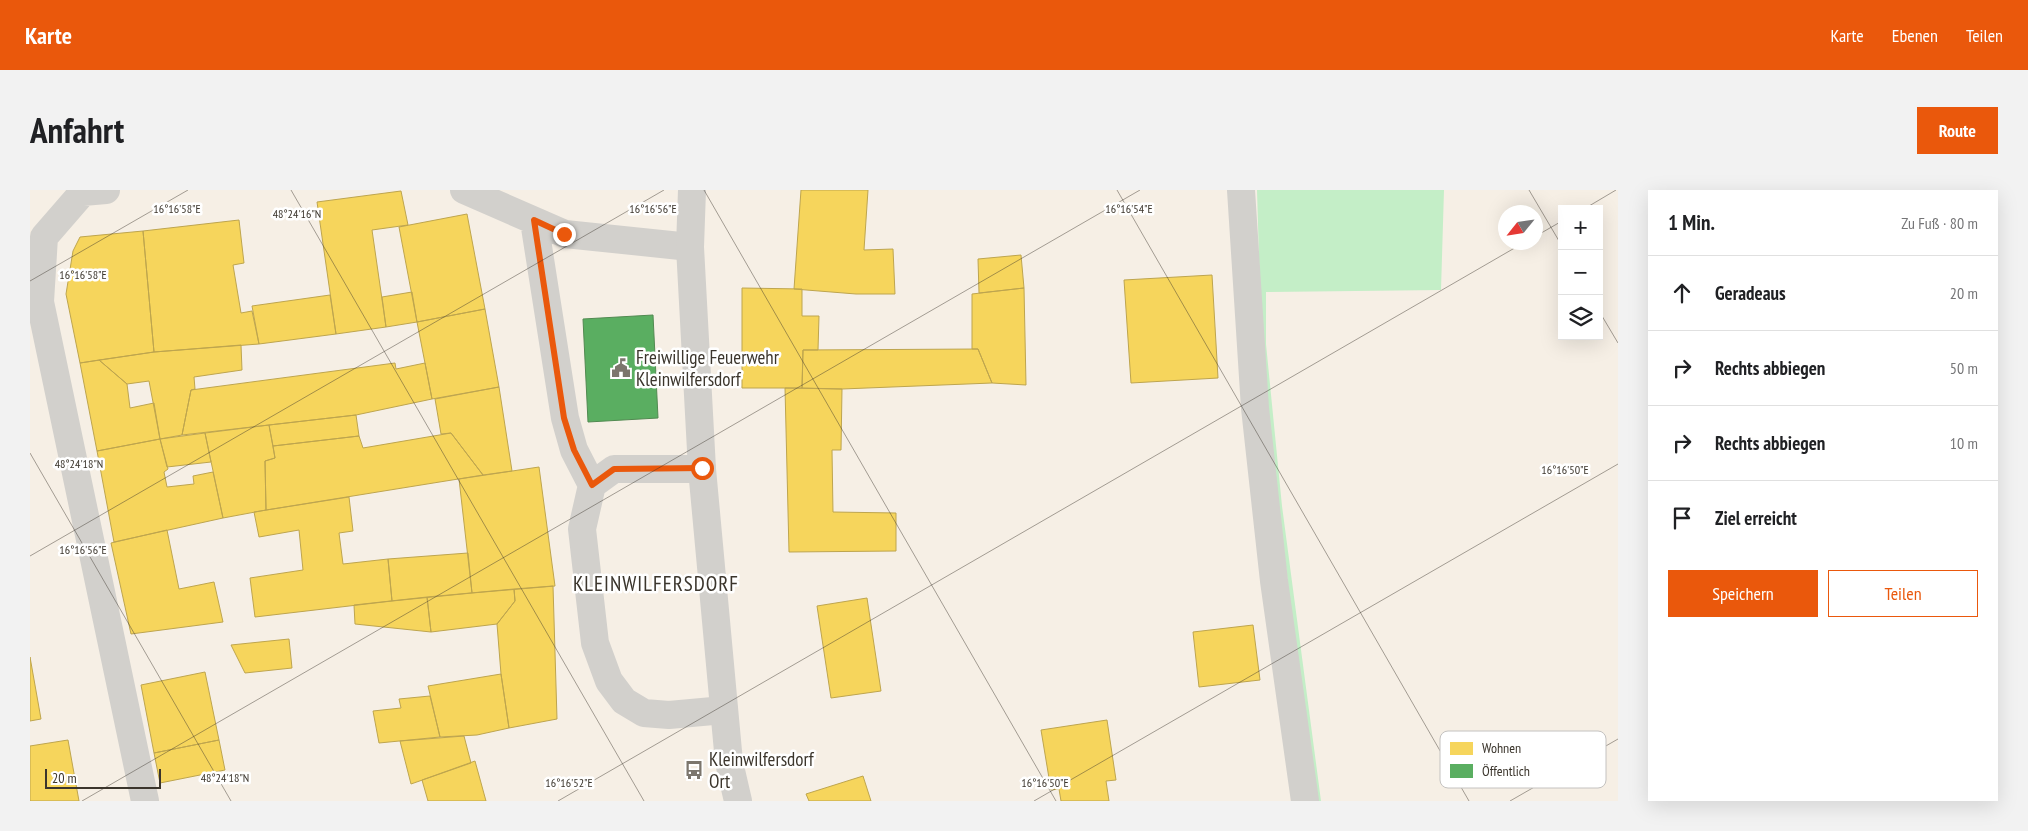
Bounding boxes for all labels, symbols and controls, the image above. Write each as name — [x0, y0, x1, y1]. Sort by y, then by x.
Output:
text: Karte — [25, 20, 72, 51]
text: Karte — [1830, 24, 1864, 47]
text: Ebenen — [1892, 24, 1938, 47]
text: Teilen — [1966, 24, 2003, 47]
text: Anfahrt — [30, 107, 124, 153]
button: Route — [1917, 107, 1998, 154]
text: 16°16'58"E — [153, 201, 201, 216]
text: 16°16'56"E — [629, 201, 677, 216]
text: 16°16'54"E — [1105, 201, 1153, 216]
north arrow — [1498, 205, 1543, 250]
map controls — [1558, 205, 1603, 340]
button: + — [1558, 205, 1603, 250]
text: 48°24'16"N — [273, 206, 321, 221]
text: 1 Min. — [1668, 209, 1715, 236]
text: Zu Fuß · 80 m — [1901, 213, 1978, 233]
route end — [553, 223, 576, 246]
button: − — [1558, 250, 1603, 295]
text: 16°16'58"E — [59, 267, 107, 282]
icon: ahead — [1668, 279, 1696, 307]
text: Geradeaus — [1715, 281, 1786, 305]
text: 20 m — [1950, 283, 1978, 303]
button: layers — [1558, 295, 1603, 340]
place label: Freiwillige Feuerwehr Kleinwilfersdorf — [636, 345, 780, 391]
icon: right — [1668, 354, 1696, 382]
text: Rechts abbiegen — [1715, 356, 1825, 380]
public building icon: Freiwillige Feuerwehr Kleinwilfersdorf — [610, 357, 632, 379]
text: 50 m — [1950, 358, 1978, 378]
icon: right — [1668, 429, 1696, 457]
text: Rechts abbiegen — [1715, 431, 1825, 455]
text: 10 m — [1950, 433, 1978, 453]
text: 48°24'18"N — [55, 456, 103, 471]
route start — [691, 457, 714, 480]
text: 16°16'50"E — [1541, 462, 1589, 477]
icon: arrive — [1668, 504, 1696, 532]
text: Ziel erreicht — [1715, 506, 1797, 530]
text: 16°16'56"E — [59, 542, 107, 557]
district label: KLEINWILFERSDORF — [573, 570, 739, 597]
button: Speichern — [1668, 570, 1818, 617]
button: Teilen — [1828, 570, 1978, 617]
legend — [1440, 731, 1606, 788]
text: Wohnen — [1482, 739, 1521, 757]
place label: Kleinwilfersdorf Ort — [709, 747, 815, 793]
bus stop icon: Kleinwilfersdorf Ort — [683, 759, 705, 781]
text: Öffentlich — [1482, 762, 1530, 780]
scale bar — [45, 766, 161, 789]
text: 20 m — [52, 769, 77, 787]
text: 48°24'18"N — [201, 770, 249, 785]
text: 16°16'52"E — [545, 775, 593, 790]
text: 16°16'50"E — [1021, 775, 1069, 790]

